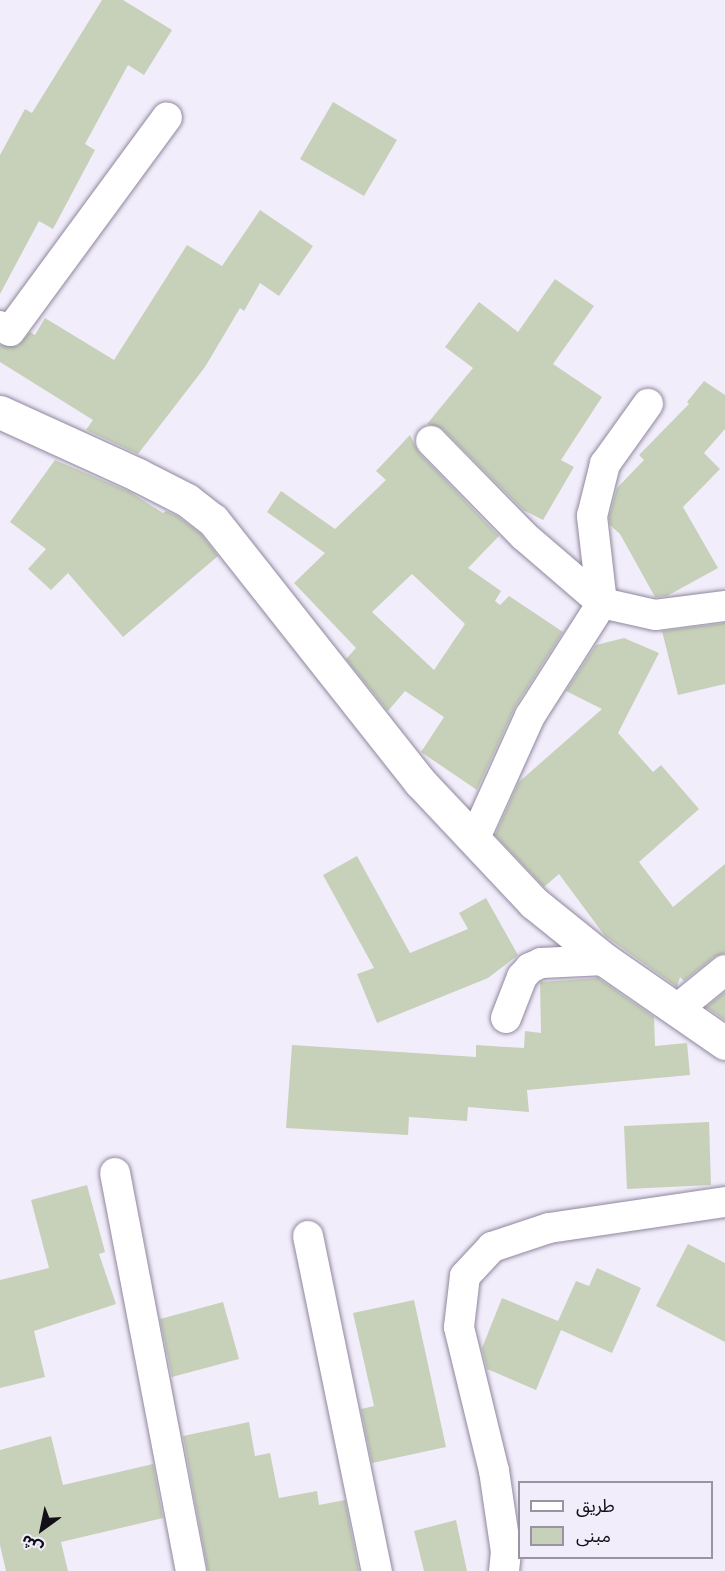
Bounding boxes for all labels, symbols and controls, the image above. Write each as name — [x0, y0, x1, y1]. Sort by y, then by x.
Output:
legend — [518, 1481, 713, 1559]
text: طريق — [576, 1495, 615, 1517]
north arrow — [12, 1499, 72, 1559]
text: مبنى — [576, 1525, 611, 1547]
text: ش — [18, 1531, 46, 1558]

